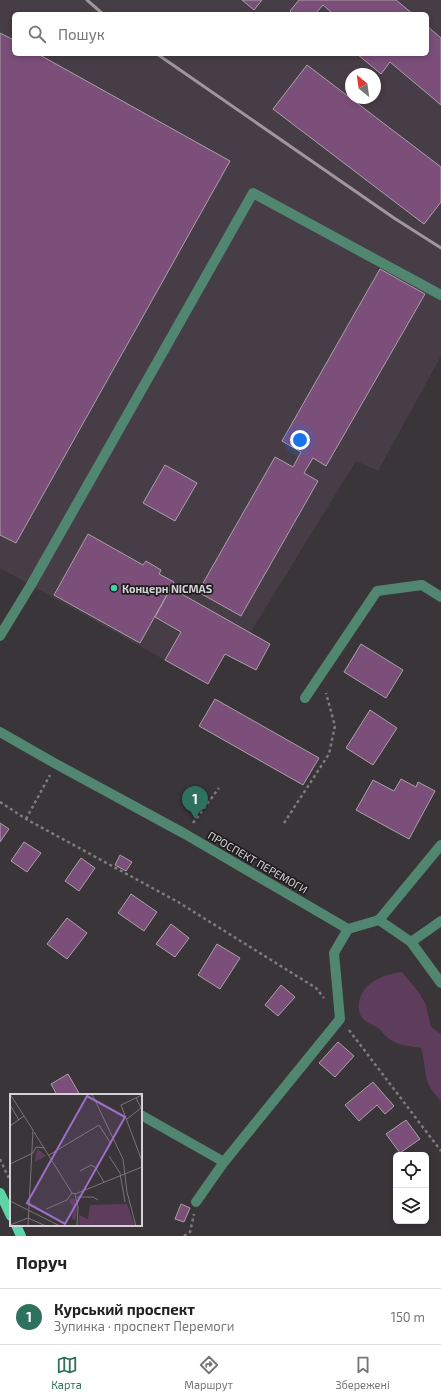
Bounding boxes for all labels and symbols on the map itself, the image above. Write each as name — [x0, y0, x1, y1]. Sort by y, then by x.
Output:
north arrow — [345, 68, 381, 104]
your location — [290, 430, 310, 450]
place label: Концерн NICMAS — [122, 582, 213, 595]
marker: Концерн NICMAS — [109, 583, 119, 593]
pin: 1 — [182, 786, 208, 819]
street label: ПРОСПЕКТ ПЕРЕМОГИ — [206, 828, 310, 896]
inset map — [10, 1094, 142, 1226]

